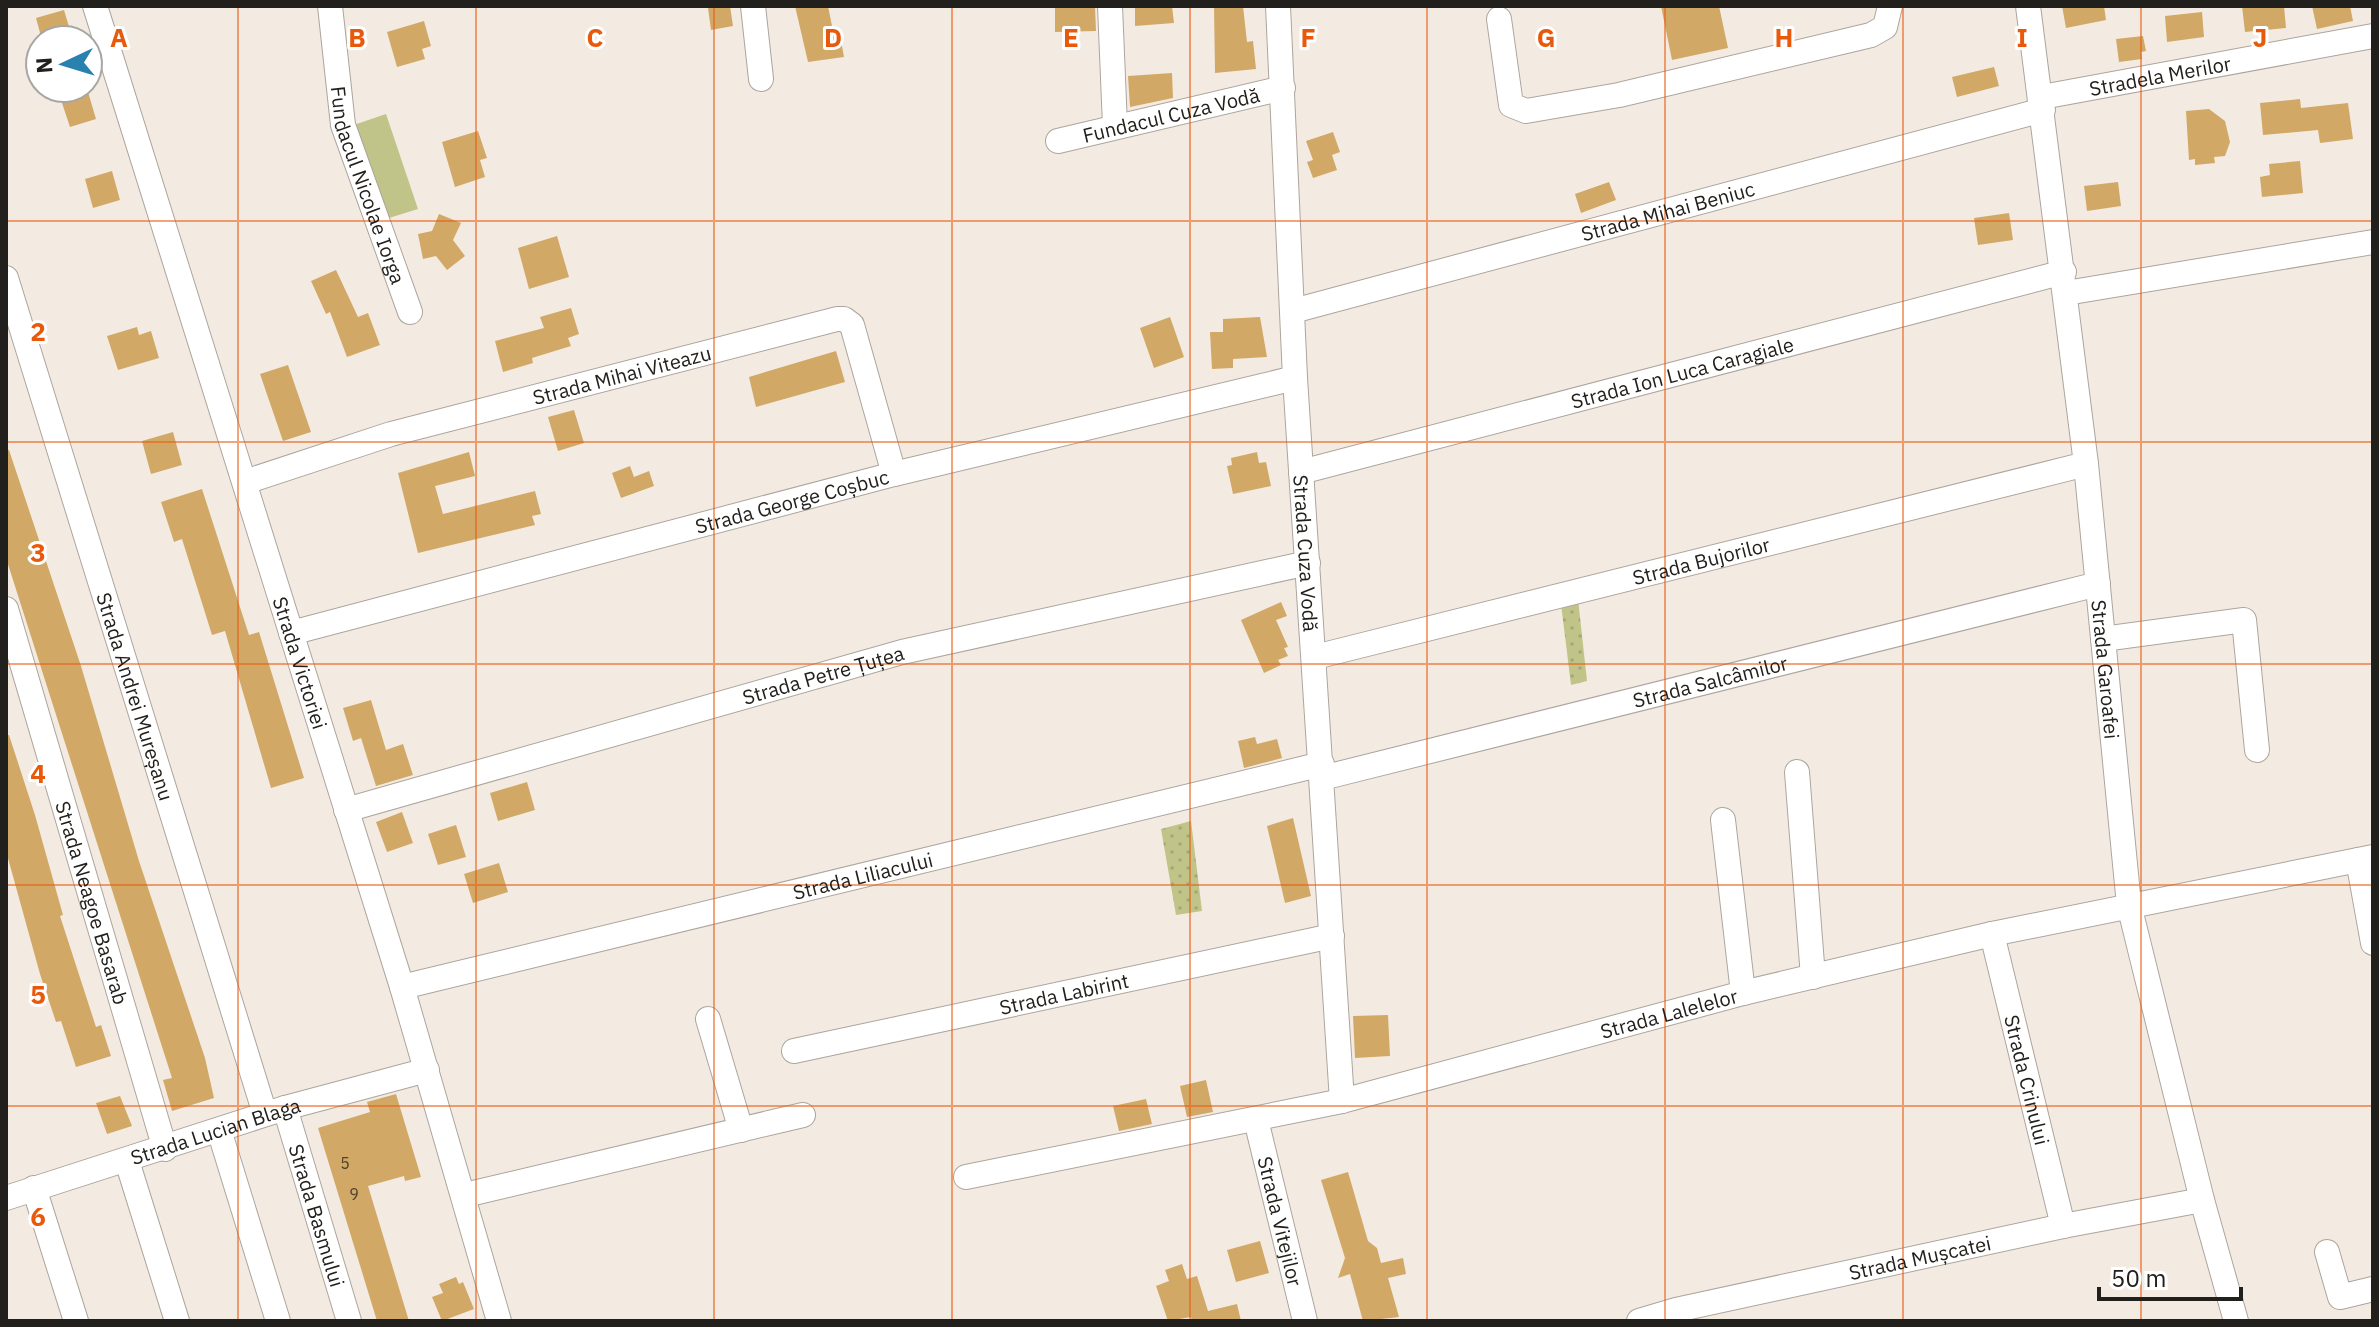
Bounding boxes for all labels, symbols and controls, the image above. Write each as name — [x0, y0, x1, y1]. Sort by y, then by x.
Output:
text: A — [110, 20, 128, 54]
text: B — [348, 20, 366, 54]
text: C — [587, 20, 604, 54]
text: D — [824, 20, 842, 54]
text: E — [1063, 20, 1079, 54]
text: F — [1300, 20, 1316, 54]
text: G — [1537, 20, 1555, 54]
text: H — [1775, 20, 1793, 54]
text: I — [2016, 20, 2028, 54]
text: J — [2253, 20, 2267, 54]
north arrow — [24, 24, 104, 104]
street label: Stradela Merilor — [2087, 49, 2233, 102]
text: N — [29, 56, 59, 74]
street label: Fundacul Cuza Vodă — [1080, 80, 1262, 148]
street label: Fundacul Nicolae Iorga — [325, 85, 412, 288]
street label: Strada Mihai Beniuc — [1578, 174, 1757, 247]
text: 2 — [30, 314, 46, 348]
street label: Strada Ion Luca Caragiale — [1568, 330, 1796, 414]
street label: Strada Mihai Viteazu — [530, 339, 714, 410]
street label: Strada George Coșbuc — [692, 462, 892, 539]
street label: Strada Cuza Vodă — [1288, 474, 1325, 633]
street label: Strada Bujorilor — [1630, 530, 1773, 591]
text: 3 — [30, 535, 46, 569]
street label: Strada Andrei Mureșanu — [91, 589, 181, 804]
street label: Strada Victoriei — [267, 593, 334, 732]
street label: Strada Garoafei — [2086, 599, 2126, 740]
street label: Strada Petre Țuțea — [739, 639, 907, 710]
street label: Strada Salcâmilor — [1630, 649, 1790, 713]
text: 4 — [30, 756, 46, 790]
street label: Strada Neagoe Basarab — [50, 798, 135, 1007]
street label: Strada Liliacului — [790, 845, 935, 905]
street label: Strada Labirint — [997, 966, 1131, 1020]
text: 5 — [30, 977, 46, 1011]
street label: Strada Lalelelor — [1597, 982, 1740, 1044]
street label: Strada Crinului — [1999, 1012, 2056, 1148]
street label: Strada Lucian Blaga — [127, 1091, 304, 1170]
street label: Strada Basmului — [283, 1141, 351, 1290]
house number: 5 — [340, 1153, 350, 1173]
street label: Strada Vitejilor — [1252, 1153, 1309, 1289]
house number: 9 — [349, 1184, 359, 1204]
text: 6 — [30, 1199, 46, 1233]
street label: Strada Mușcatei — [1846, 1229, 1993, 1286]
scale bar — [2099, 1251, 2241, 1301]
text: 50 m — [2111, 1262, 2166, 1294]

